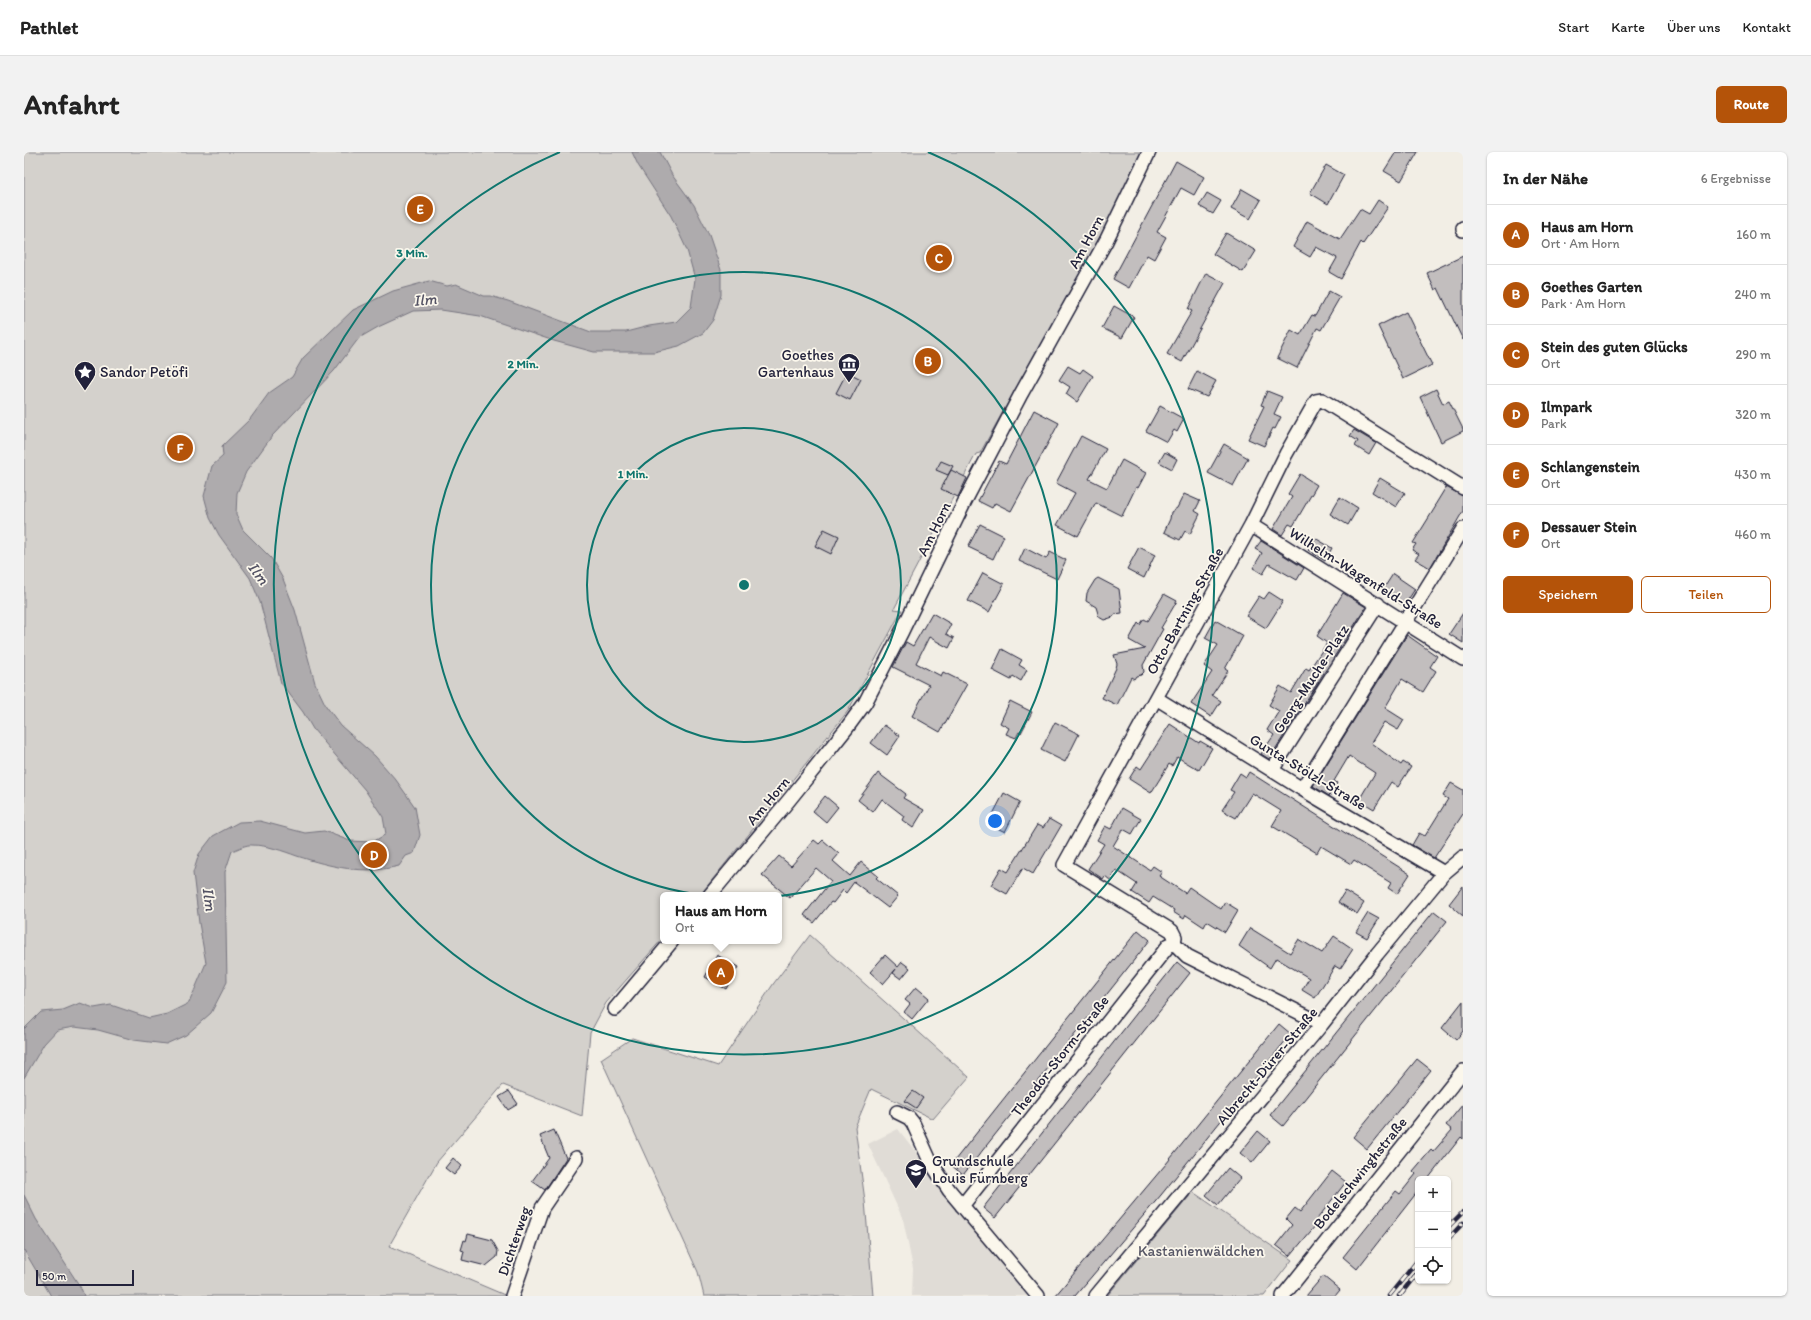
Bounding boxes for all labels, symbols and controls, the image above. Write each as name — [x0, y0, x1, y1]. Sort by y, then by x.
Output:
text: Pathlet — [20, 16, 78, 39]
text: Start — [1558, 19, 1589, 36]
text: Karte — [1611, 19, 1645, 36]
text: Über uns — [1667, 19, 1720, 36]
text: Kontakt — [1742, 19, 1791, 36]
button: Route — [1716, 86, 1787, 123]
text: Anfahrt — [24, 87, 119, 121]
text: In der Nähe — [1503, 168, 1588, 188]
text: 6 Ergebnisse — [1701, 171, 1771, 186]
pin: E — [407, 194, 433, 224]
street label: Am Horn — [1064, 212, 1108, 272]
text: Haus am Horn — [1541, 218, 1633, 236]
text: A — [1512, 227, 1520, 242]
text: 160 m — [1736, 227, 1771, 242]
text: Ort · Am Horn — [1541, 236, 1620, 251]
pin: C — [926, 243, 952, 273]
text: 3 Min. — [396, 246, 428, 260]
text: Goethes Garten — [1541, 278, 1642, 296]
text: B — [1512, 287, 1520, 302]
text: 240 m — [1734, 287, 1771, 302]
water label: Ilm — [413, 289, 438, 310]
text: Park · Am Horn — [1541, 296, 1626, 311]
text: Stein des guten Glücks — [1541, 338, 1688, 356]
place label: Goethes Gartenhaus — [758, 346, 834, 381]
pin: B — [915, 346, 941, 376]
text: C — [1512, 347, 1520, 362]
text: 290 m — [1735, 347, 1771, 362]
museum icon: Goethes Gartenhaus — [836, 351, 862, 384]
text: Ort — [1541, 356, 1560, 371]
text: 2 Min. — [507, 357, 539, 371]
place icon: Sandor Petöfi — [72, 359, 98, 392]
place label: Sandor Petöfi — [100, 363, 188, 381]
text: Ilmpark — [1541, 398, 1592, 416]
text: D — [1512, 407, 1520, 422]
text: 320 m — [1735, 407, 1771, 422]
text: Park — [1541, 416, 1567, 431]
pin: F — [167, 433, 193, 463]
text: Schlangenstein — [1541, 458, 1640, 476]
text: 1 Min. — [618, 467, 648, 481]
text: E — [1512, 467, 1520, 482]
text: 430 m — [1734, 467, 1771, 482]
text: Ort — [1541, 476, 1560, 491]
street label: Am Horn — [913, 499, 955, 559]
text: Dessauer Stein — [1541, 518, 1637, 536]
street label: Wilhelm-Wagenfeld-Straße — [1286, 523, 1446, 633]
text: F — [1513, 527, 1519, 542]
text: 460 m — [1734, 527, 1771, 542]
text: Ort — [1541, 536, 1560, 551]
street label: Otto-Bartning-Straße — [1143, 544, 1227, 678]
water label: Ilm — [244, 558, 273, 588]
button: Speichern — [1503, 576, 1633, 613]
button: Teilen — [1641, 576, 1771, 613]
centre of rings — [737, 578, 751, 592]
street label: Georg-Muche-Platz — [1269, 621, 1353, 737]
street label: Gunta-Stölzl-Straße — [1246, 730, 1370, 814]
street label: Am Horn — [743, 773, 794, 829]
your location — [985, 811, 1005, 831]
pin: D — [361, 840, 387, 870]
water label: Ilm — [198, 886, 221, 912]
popup — [660, 892, 782, 944]
text: Haus am Horn — [675, 902, 767, 920]
text: Ort — [675, 920, 694, 935]
pin: A — [708, 957, 734, 987]
street label: Theodor-Storm-Straße — [1007, 992, 1113, 1120]
street label: Albrecht-Dürer-Straße — [1213, 1004, 1321, 1128]
street label: Bodelschwinghstraße — [1309, 1113, 1411, 1233]
place label: Grundschule Louis Fürnberg — [932, 1152, 1028, 1187]
school or university icon: Grundschule Louis Fürnberg — [903, 1157, 929, 1190]
map controls — [1415, 1176, 1451, 1284]
button: + — [1415, 1176, 1451, 1212]
street label: Dichterweg — [494, 1204, 534, 1278]
button: − — [1415, 1212, 1451, 1248]
park label: Kastanienwäldchen — [1138, 1242, 1265, 1260]
button: locate — [1415, 1248, 1451, 1284]
scale bar — [36, 1268, 134, 1287]
text: 50 m — [42, 1270, 66, 1283]

